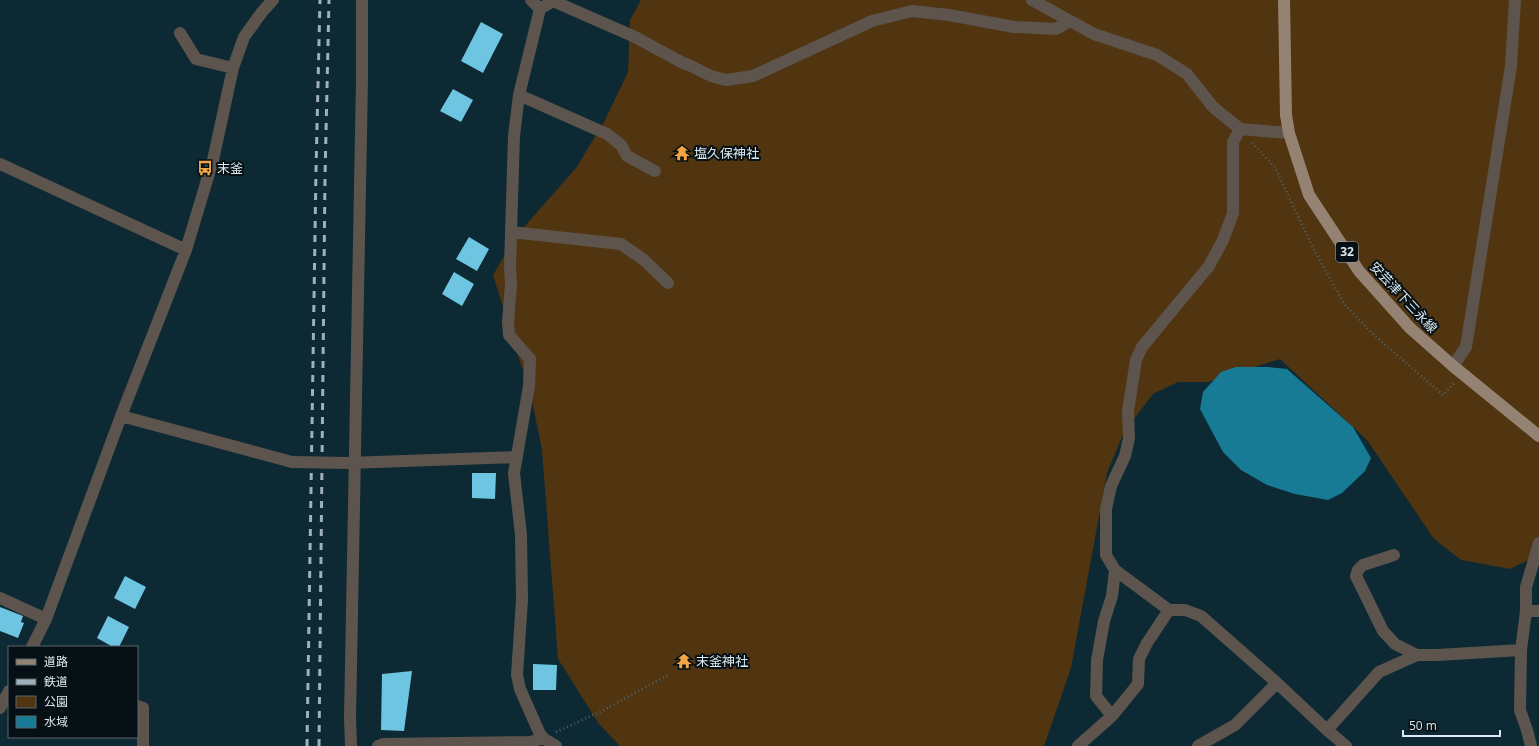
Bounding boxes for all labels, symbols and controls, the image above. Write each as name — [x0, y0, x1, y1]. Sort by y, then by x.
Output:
temple icon: 塩久保神社 — [673, 144, 691, 162]
place label: 塩久保神社 — [694, 144, 759, 162]
bus stop icon: 末釜 — [196, 159, 214, 177]
place label: 末釜 — [217, 159, 243, 177]
road number: 32 — [1336, 242, 1358, 262]
street label: 安芸津下三永線 — [1366, 258, 1442, 336]
legend — [8, 646, 138, 738]
temple icon: 末釜神社 — [675, 652, 693, 670]
place label: 末釜神社 — [696, 652, 748, 670]
text: 道路 — [44, 653, 68, 670]
text: 鉄道 — [44, 673, 68, 690]
text: 公園 — [44, 693, 68, 710]
scale bar — [1403, 712, 1500, 738]
text: 水域 — [44, 713, 68, 730]
text: 50 m — [1409, 717, 1437, 734]

